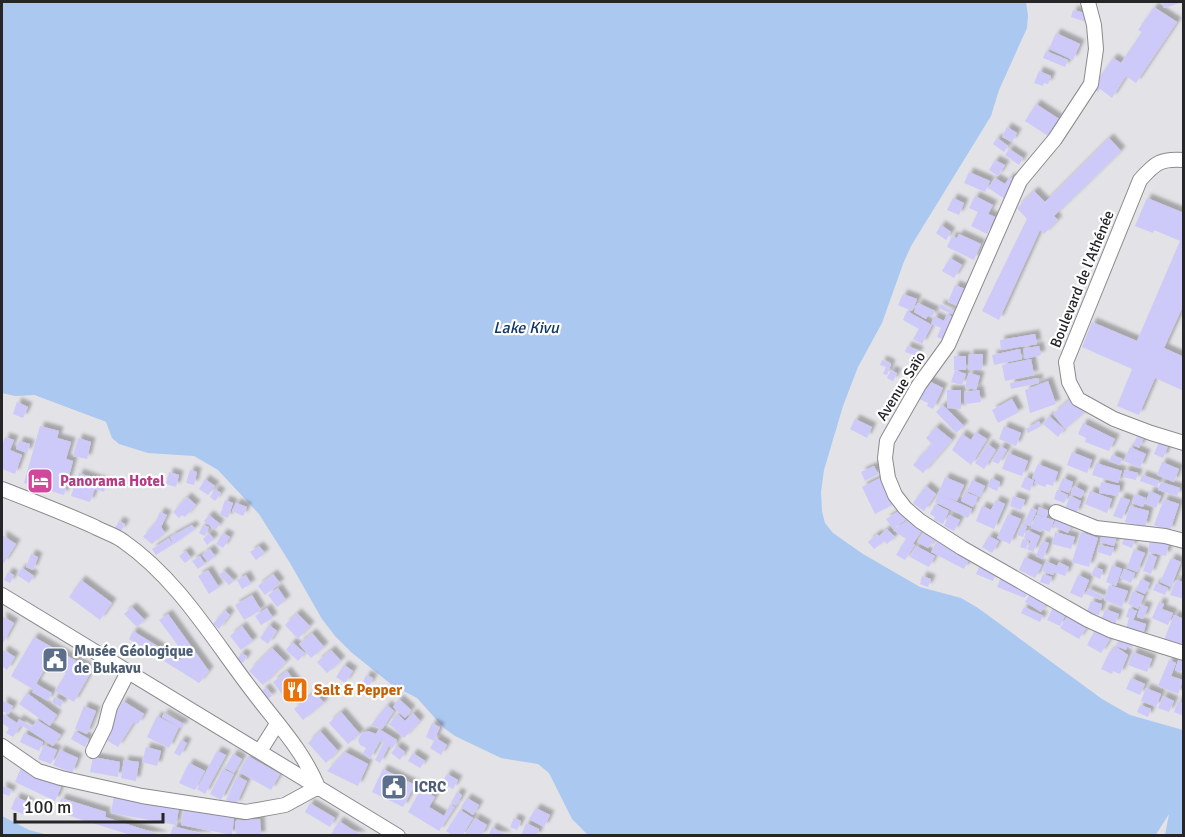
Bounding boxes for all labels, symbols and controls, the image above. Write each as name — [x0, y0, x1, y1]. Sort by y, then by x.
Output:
street label: Boulevard de l'Athénée — [1046, 208, 1118, 350]
water label: Lake Kivu — [493, 318, 560, 338]
street label: Avenue Saïo — [873, 348, 929, 424]
hotel icon: Panorama Hotel — [25, 466, 55, 496]
place label: Panorama Hotel — [60, 472, 165, 490]
place label: Musée Géologique de Bukavu — [74, 642, 193, 677]
public building icon: Musée Géologique de Bukavu — [40, 645, 70, 675]
restaurant icon: Salt & Pepper — [280, 675, 310, 705]
place label: Salt & Pepper — [314, 681, 402, 699]
public building icon: ICRC — [379, 772, 409, 802]
place label: ICRC — [414, 778, 446, 796]
scale bar — [15, 786, 164, 824]
text: 100 m — [24, 796, 71, 818]

